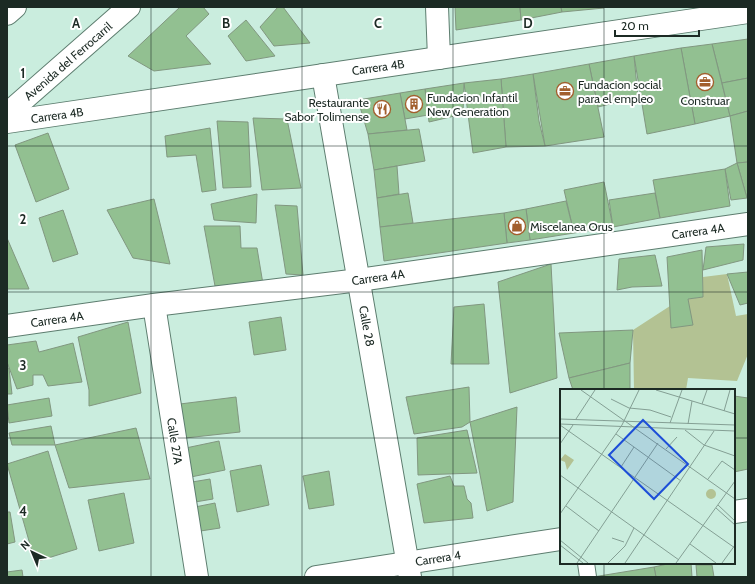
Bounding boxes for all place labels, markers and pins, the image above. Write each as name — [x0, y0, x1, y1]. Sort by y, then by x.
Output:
office icon: Construar — [695, 72, 715, 92]
place label: Fundacion social para el empleo — [578, 77, 662, 106]
office icon: Fundacion social para el empleo — [555, 81, 575, 101]
place label: Fundacion Infantil New Generation — [427, 90, 518, 119]
place label: Construar — [680, 93, 730, 108]
building icon: Fundacion Infantil New Generation — [404, 94, 424, 114]
place label: Restaurante Sabor Tolimense — [285, 95, 369, 124]
restaurant icon: Restaurante Sabor Tolimense — [372, 99, 392, 119]
shop icon: Miscelanea Orus — [507, 216, 527, 236]
place label: Miscelanea Orus — [530, 219, 613, 234]

